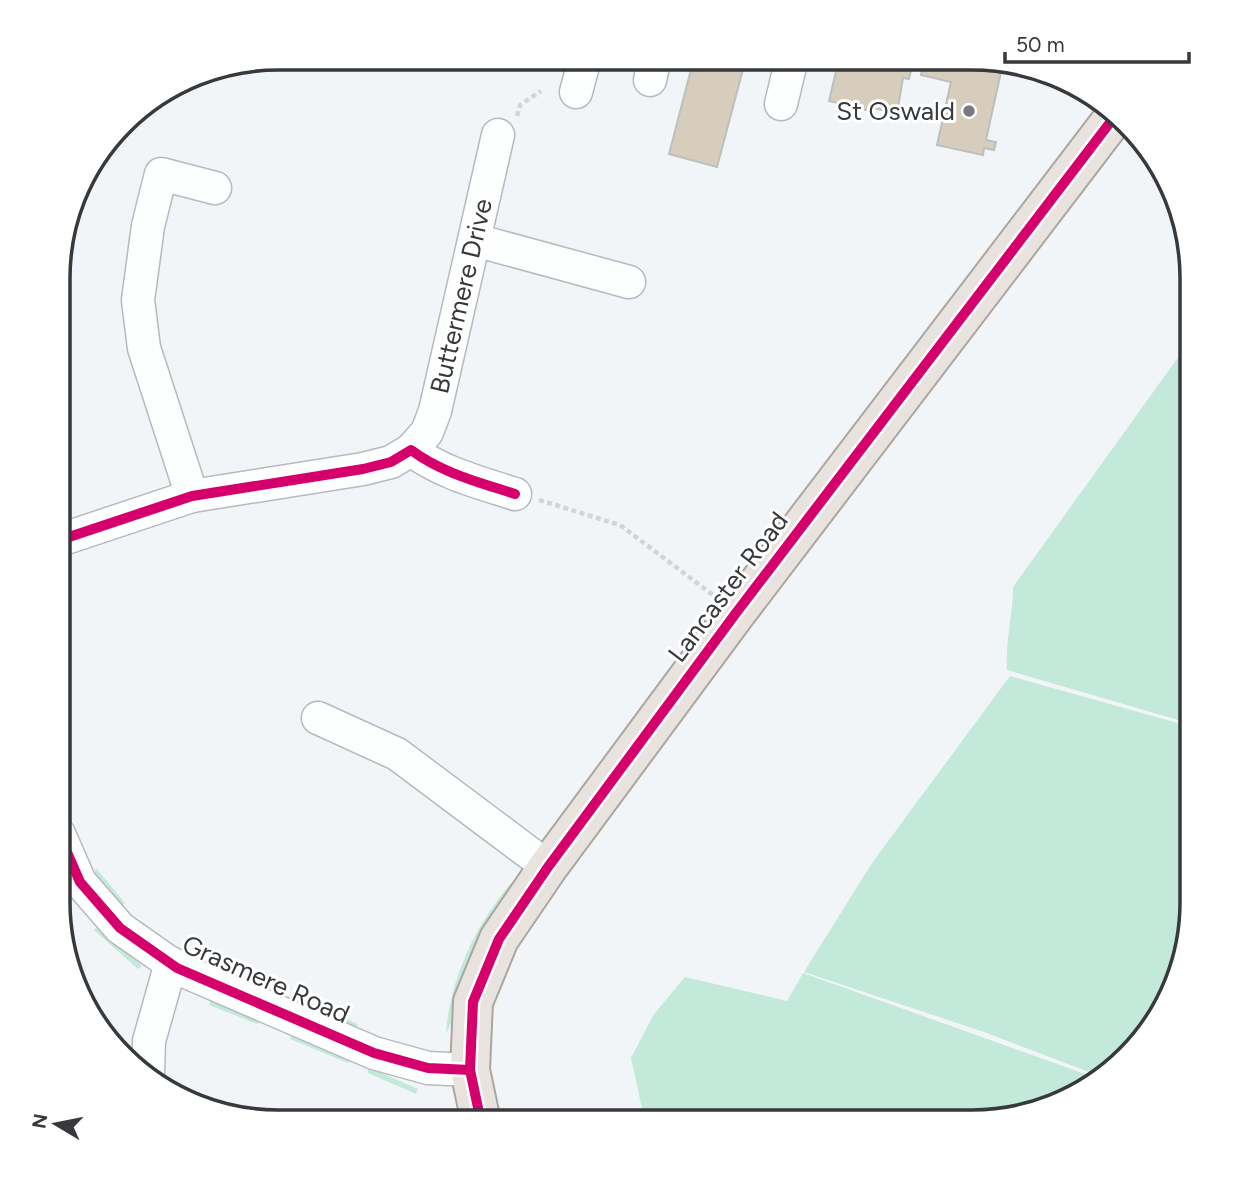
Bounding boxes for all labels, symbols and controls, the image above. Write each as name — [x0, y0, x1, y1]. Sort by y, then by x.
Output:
scale bar — [1005, 21, 1189, 65]
text: 50 m — [1016, 32, 1065, 57]
place label: St Oswald — [836, 95, 955, 127]
marker: St Oswald — [961, 103, 977, 119]
street label: Buttermere Drive — [423, 196, 499, 396]
street label: Lancaster Road — [661, 506, 795, 668]
street label: Grasmere Road — [177, 928, 355, 1030]
north arrow — [21, 1089, 91, 1159]
text: N — [27, 1112, 52, 1130]

